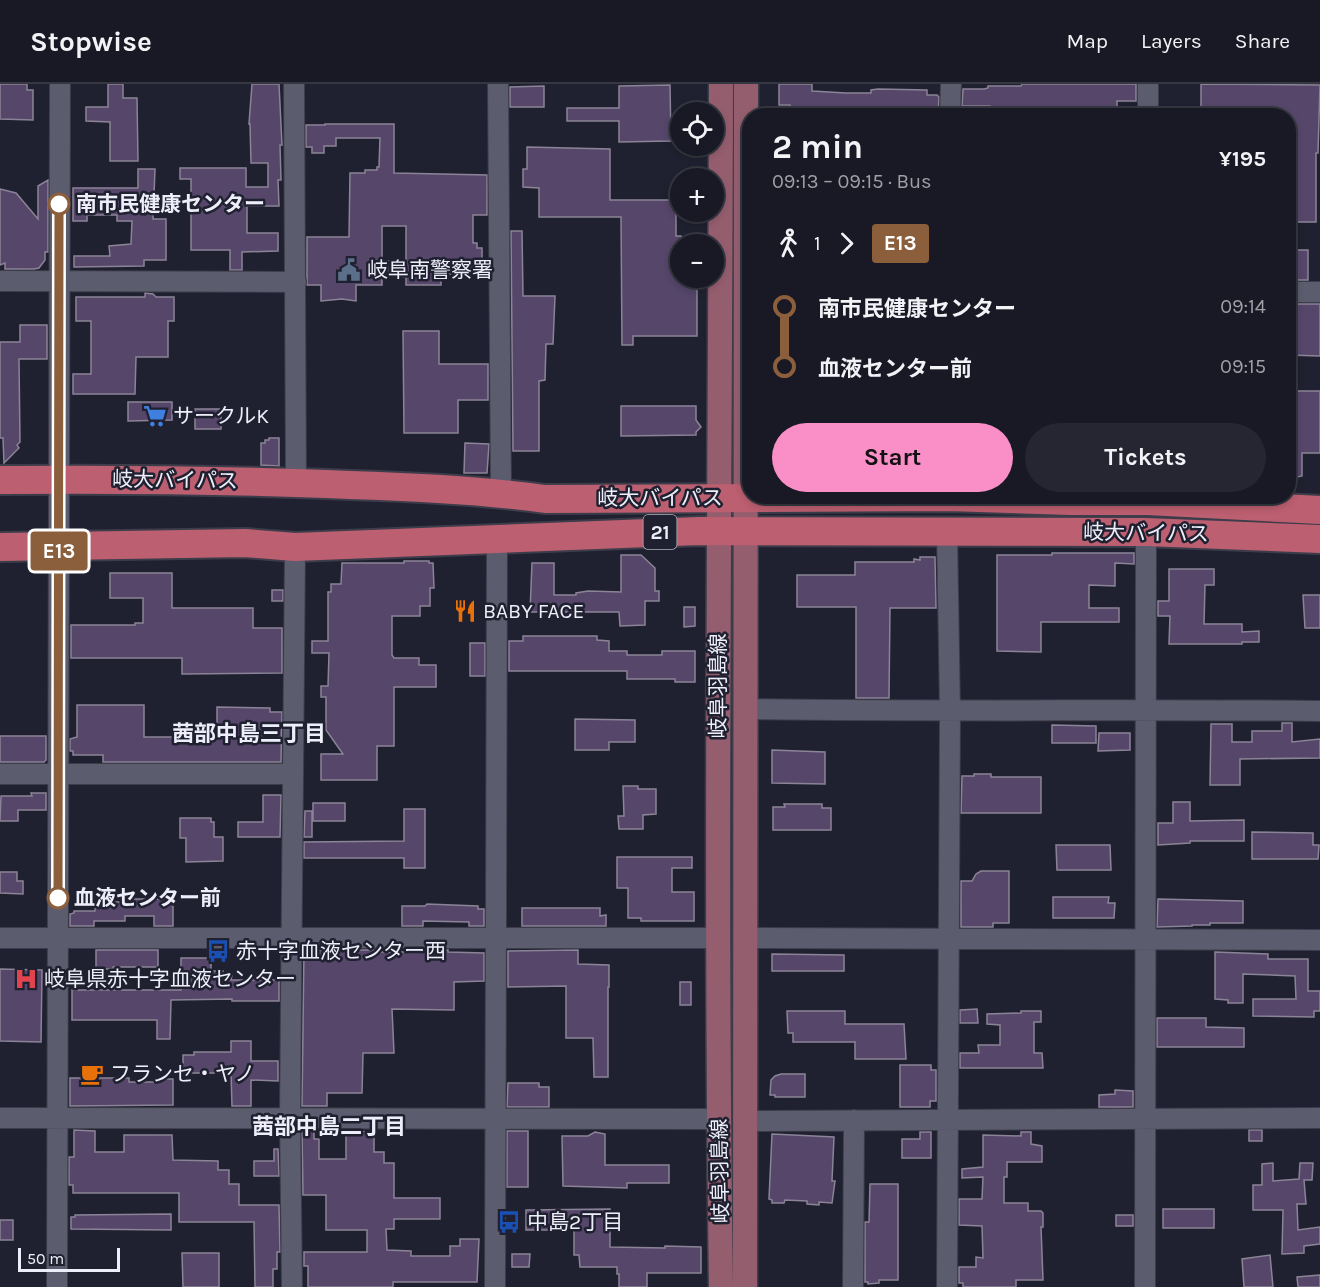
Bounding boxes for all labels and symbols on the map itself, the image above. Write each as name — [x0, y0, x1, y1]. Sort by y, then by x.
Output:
place label: 南市民健康センター — [76, 192, 265, 216]
marker: 南市民健康センター — [48, 193, 70, 215]
public building icon: 岐阜南警察署 — [336, 257, 362, 283]
place label: 岐阜南警察署 — [367, 258, 493, 282]
supermarket icon: サークルK — [142, 403, 168, 429]
place label: サークルK — [173, 404, 269, 428]
street label: 岐大バイパス — [112, 467, 238, 493]
street label: 岐大バイパス — [597, 486, 723, 510]
road number: 21 — [644, 515, 676, 549]
street label: 岐大バイパス — [1083, 520, 1209, 546]
line badge: E13 — [25, 532, 94, 570]
restaurant icon: BABY FACE — [452, 598, 478, 624]
place label: BABY FACE — [483, 599, 584, 623]
street label: 岐阜羽島線 — [706, 634, 730, 739]
district label: 茜部中島三丁目 — [172, 721, 326, 747]
place label: 血液センター前 — [74, 886, 221, 910]
marker: 血液センター前 — [47, 887, 69, 909]
bus stop icon: 赤十字血液センター西 — [205, 938, 231, 964]
place label: 赤十字血液センター西 — [236, 939, 446, 963]
hospital icon: 岐阜県赤十字血液センター — [13, 966, 39, 992]
place label: 岐阜県赤十字血液センター — [44, 967, 296, 991]
cafe icon: フランセ・ヤノ — [79, 1061, 105, 1087]
place label: フランセ・ヤノ — [110, 1062, 255, 1086]
district label: 茜部中島二丁目 — [252, 1114, 406, 1140]
street label: 岐阜羽島線 — [707, 1118, 733, 1224]
bus stop icon: 中島2丁目 — [496, 1209, 522, 1235]
place label: 中島2丁目 — [527, 1210, 623, 1234]
scale bar — [18, 1245, 120, 1272]

